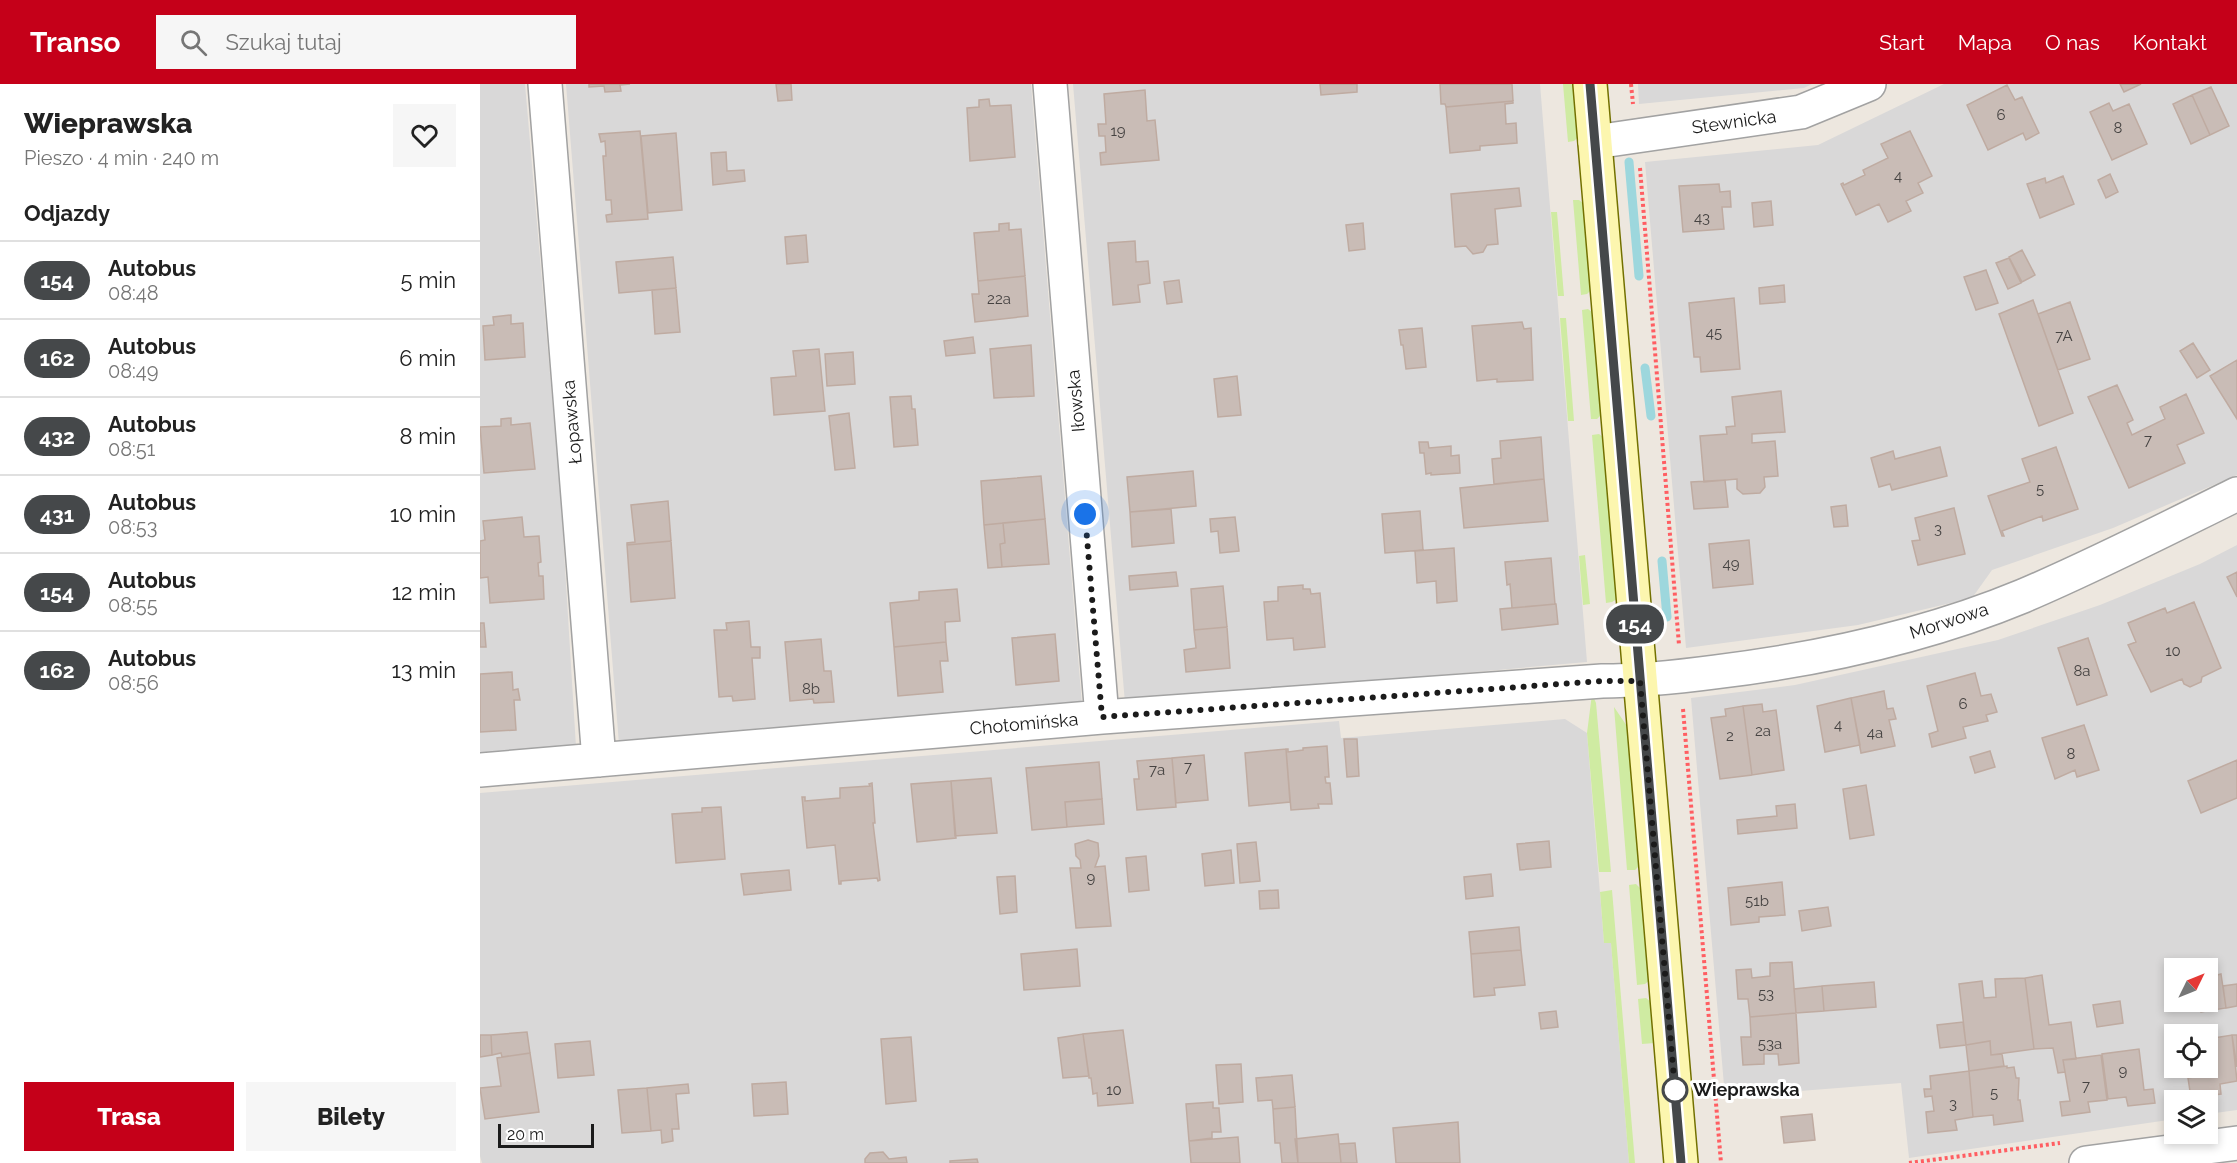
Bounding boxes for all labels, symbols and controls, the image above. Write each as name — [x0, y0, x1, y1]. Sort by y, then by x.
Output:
search box — [156, 15, 576, 69]
text: Transo — [30, 26, 120, 59]
icon: search — [177, 26, 210, 59]
text: Szukaj tutaj — [225, 29, 342, 55]
text: Start — [1879, 30, 1925, 55]
text: Mapa — [1958, 30, 2012, 55]
text: O nas — [2045, 30, 2100, 55]
text: Kontakt — [2133, 30, 2207, 55]
button: heart — [393, 104, 456, 167]
street label: Stewnicka — [1690, 105, 1778, 138]
house number: 6 — [1996, 106, 2006, 124]
text: Wieprawska — [24, 107, 192, 140]
house number: 8 — [2114, 119, 2123, 137]
house number: 19 — [1110, 122, 1126, 140]
text: Pieszo · 4 min · 240 m — [24, 146, 219, 170]
house number: 4 — [1894, 167, 1902, 185]
text: Odjazdy — [24, 200, 110, 226]
house number: 43 — [1694, 209, 1710, 227]
text: Autobus — [108, 255, 196, 281]
text: 5 min — [401, 267, 456, 293]
text: 154 — [40, 268, 74, 293]
text: 08:48 — [108, 281, 159, 305]
house number: 22a — [987, 290, 1011, 308]
house number: 45 — [1706, 324, 1722, 342]
house number: 7A — [2055, 327, 2073, 345]
text: Autobus — [108, 333, 196, 359]
text: 6 min — [399, 345, 456, 371]
text: 162 — [40, 346, 74, 371]
text: 08:49 — [108, 359, 159, 383]
street label: Iłowska — [1062, 369, 1089, 433]
street label: Łopawska — [557, 379, 586, 465]
text: Autobus — [108, 411, 196, 437]
text: 8 min — [400, 423, 456, 449]
text: 432 — [39, 424, 75, 449]
house number: 7 — [2144, 431, 2152, 449]
text: 08:51 — [108, 437, 155, 461]
house number: 5 — [2036, 480, 2044, 498]
text: Autobus — [108, 489, 196, 515]
your location — [1070, 499, 1100, 529]
text: 10 min — [390, 501, 456, 527]
text: 431 — [40, 502, 74, 527]
text: 08:53 — [108, 515, 157, 539]
house number: 3 — [1934, 520, 1942, 538]
house number: 49 — [1723, 555, 1740, 573]
text: Autobus — [108, 567, 196, 593]
text: 12 min — [392, 579, 456, 605]
text: 154 — [40, 580, 74, 605]
text: 08:55 — [108, 593, 158, 617]
street label: Morwowa — [1907, 598, 1991, 643]
line badge: 154 — [1600, 604, 1670, 644]
text: 154 — [1618, 612, 1652, 637]
house number: 10 — [2165, 642, 2181, 660]
text: Autobus — [108, 645, 196, 671]
text: 13 min — [391, 657, 456, 683]
text: 162 — [40, 658, 74, 683]
house number: 8a — [2073, 662, 2091, 680]
text: 08:56 — [108, 671, 159, 695]
house number: 8b — [802, 680, 820, 698]
house number: 6 — [1958, 695, 1968, 713]
street label: Chotomińska — [969, 708, 1079, 739]
house number: 4 — [1834, 716, 1842, 734]
house number: 2a — [1755, 722, 1771, 740]
house number: 4a — [1867, 724, 1883, 742]
house number: 2 — [1726, 727, 1734, 745]
house number: 8 — [2067, 745, 2076, 763]
house number: 7 — [1184, 758, 1192, 776]
house number: 7a — [1149, 761, 1165, 779]
house number: 9 — [1087, 869, 1096, 887]
house number: 51b — [1745, 892, 1769, 910]
north arrow — [2164, 958, 2218, 1012]
map controls — [2164, 958, 2218, 1144]
house number: 53 — [1758, 985, 1774, 1003]
button: locate — [2164, 1024, 2218, 1078]
house number: 53a — [1758, 1035, 1782, 1053]
house number: 9 — [2119, 1062, 2128, 1080]
marker: Wieprawska — [1662, 1077, 1688, 1103]
house number: 7 — [2082, 1077, 2090, 1095]
place label: Wieprawska — [1693, 1079, 1800, 1100]
house number: 10 — [1106, 1081, 1122, 1099]
button: Trasa — [24, 1082, 234, 1151]
button: Bilety — [246, 1082, 456, 1151]
house number: 5 — [1990, 1084, 1998, 1102]
button: layers — [2164, 1090, 2218, 1144]
house number: 3 — [1949, 1095, 1957, 1113]
scale bar — [498, 1121, 594, 1148]
text: 20 m — [507, 1125, 544, 1144]

